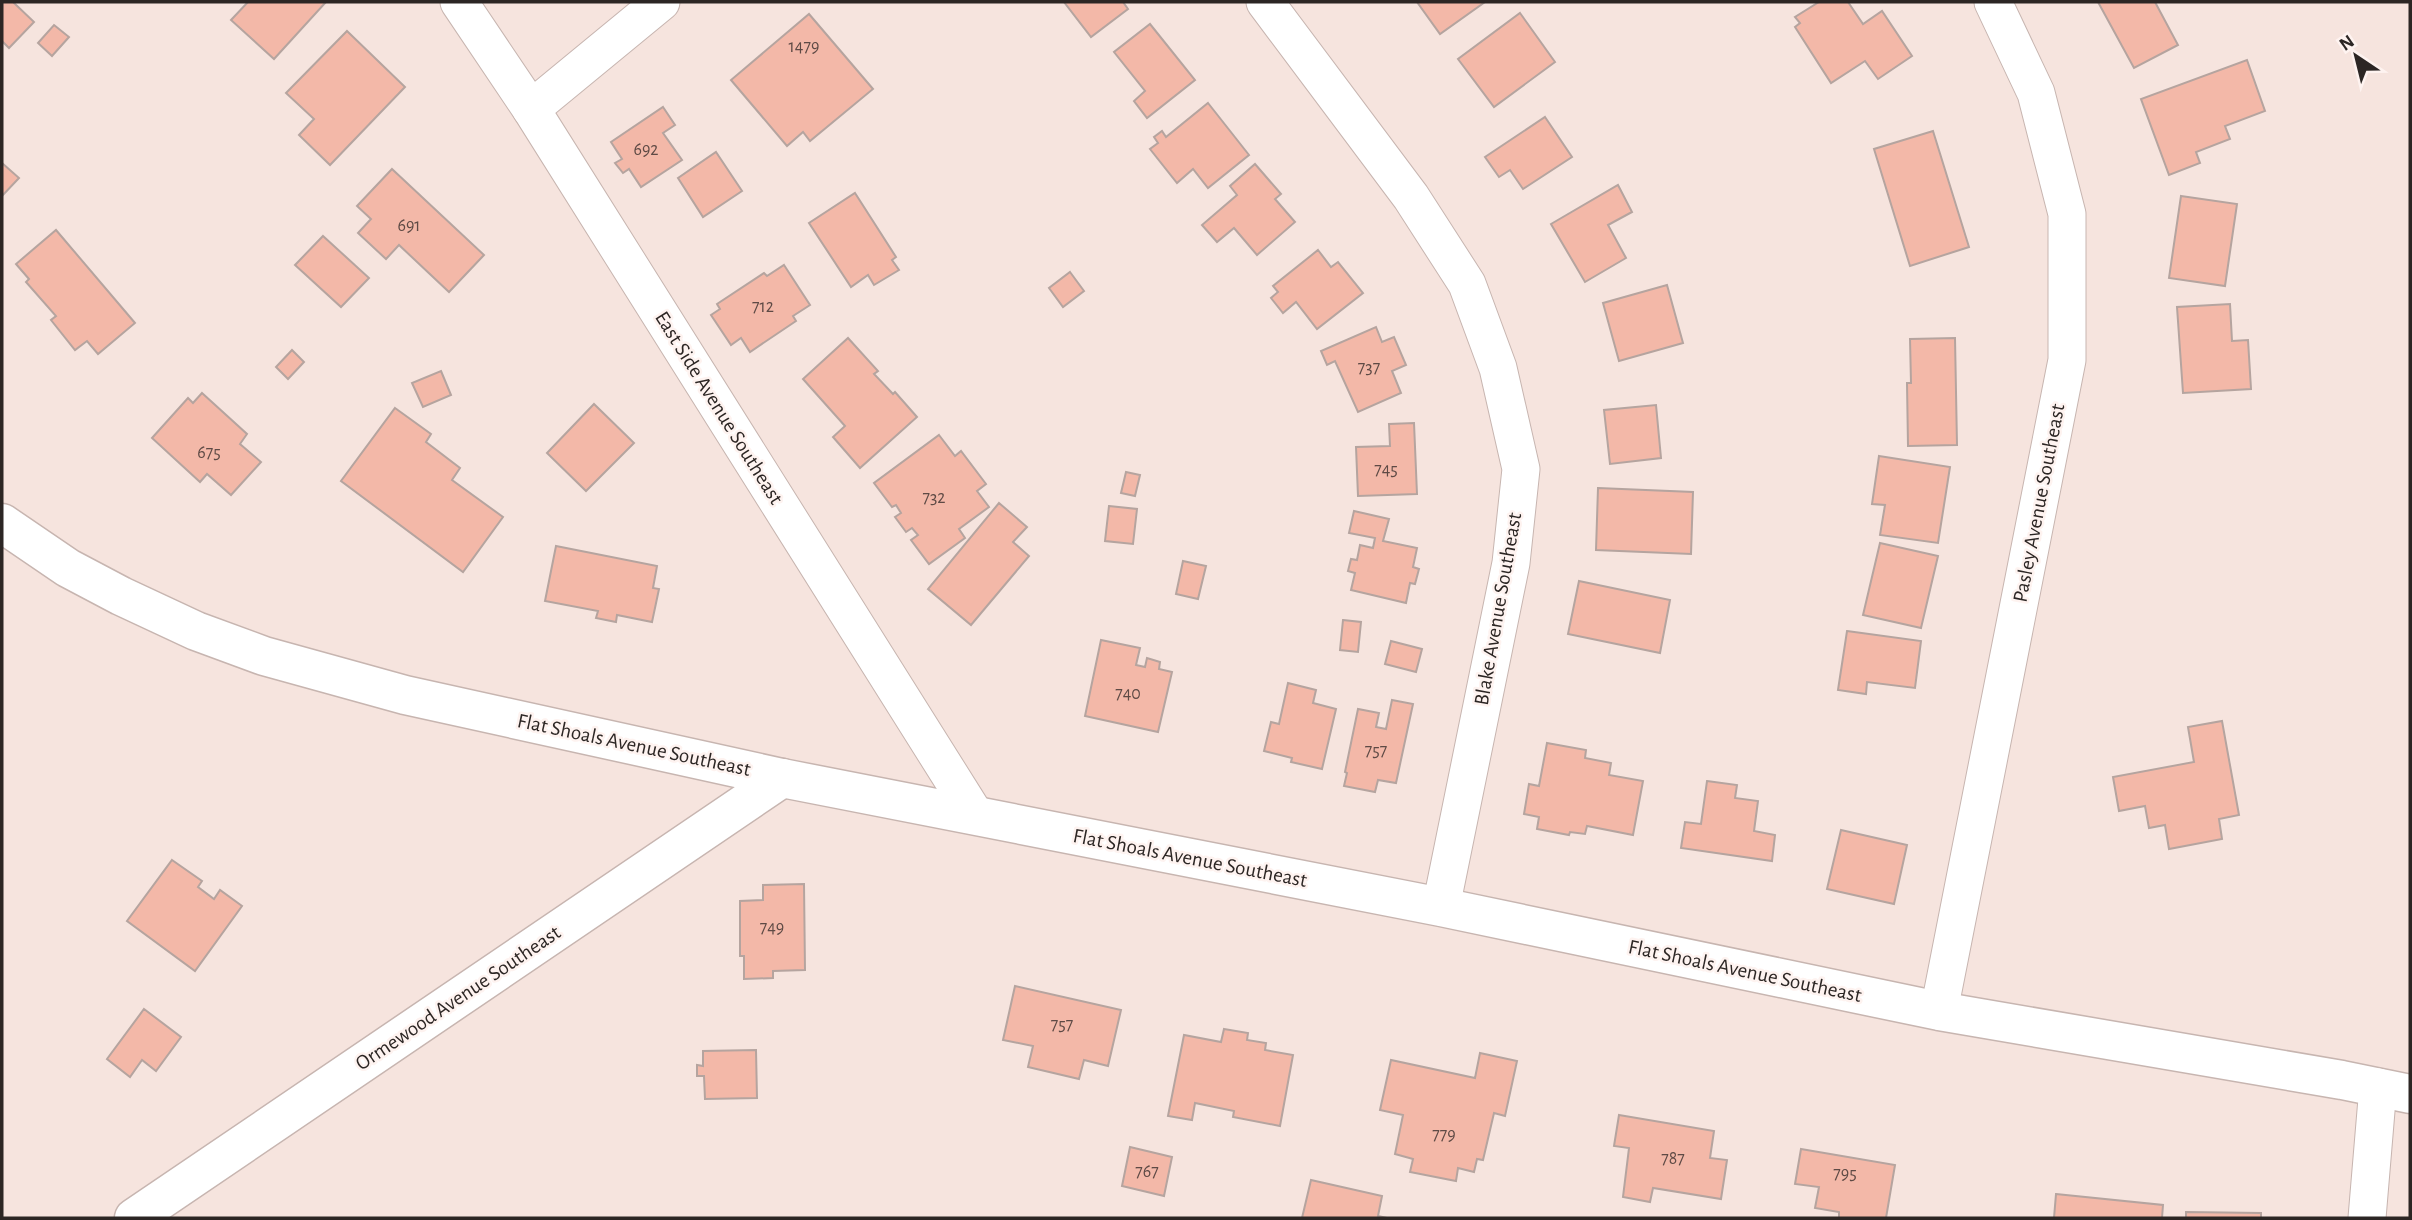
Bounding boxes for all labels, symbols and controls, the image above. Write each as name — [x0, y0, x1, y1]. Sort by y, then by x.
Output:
north arrow — [2321, 21, 2391, 91]
text: N — [2336, 32, 2358, 55]
house number: 1479 — [789, 38, 819, 56]
house number: 692 — [633, 141, 659, 159]
house number: 691 — [397, 217, 421, 235]
house number: 712 — [752, 298, 774, 316]
street label: East Side Avenue Southeast — [651, 308, 787, 508]
house number: 737 — [1358, 359, 1380, 377]
street label: Pasley Avenue Southeast — [2009, 402, 2069, 604]
house number: 675 — [197, 444, 221, 462]
house number: 745 — [1374, 461, 1398, 479]
house number: 732 — [922, 489, 946, 507]
street label: Blake Avenue Southeast — [1471, 511, 1525, 707]
house number: 740 — [1115, 685, 1141, 703]
street label: Flat Shoals Avenue Southeast — [515, 710, 753, 780]
house number: 757 — [1365, 742, 1387, 760]
street label: Flat Shoals Avenue Southeast — [1071, 825, 1309, 891]
house number: 749 — [760, 919, 784, 937]
street label: Ormewood Avenue Southeast — [352, 921, 564, 1074]
street label: Flat Shoals Avenue Southeast — [1626, 936, 1864, 1006]
house number: 757 — [1051, 1016, 1073, 1034]
house number: 779 — [1432, 1126, 1456, 1144]
house number: 787 — [1661, 1150, 1685, 1168]
house number: 767 — [1135, 1163, 1159, 1181]
house number: 795 — [1833, 1165, 1857, 1183]

